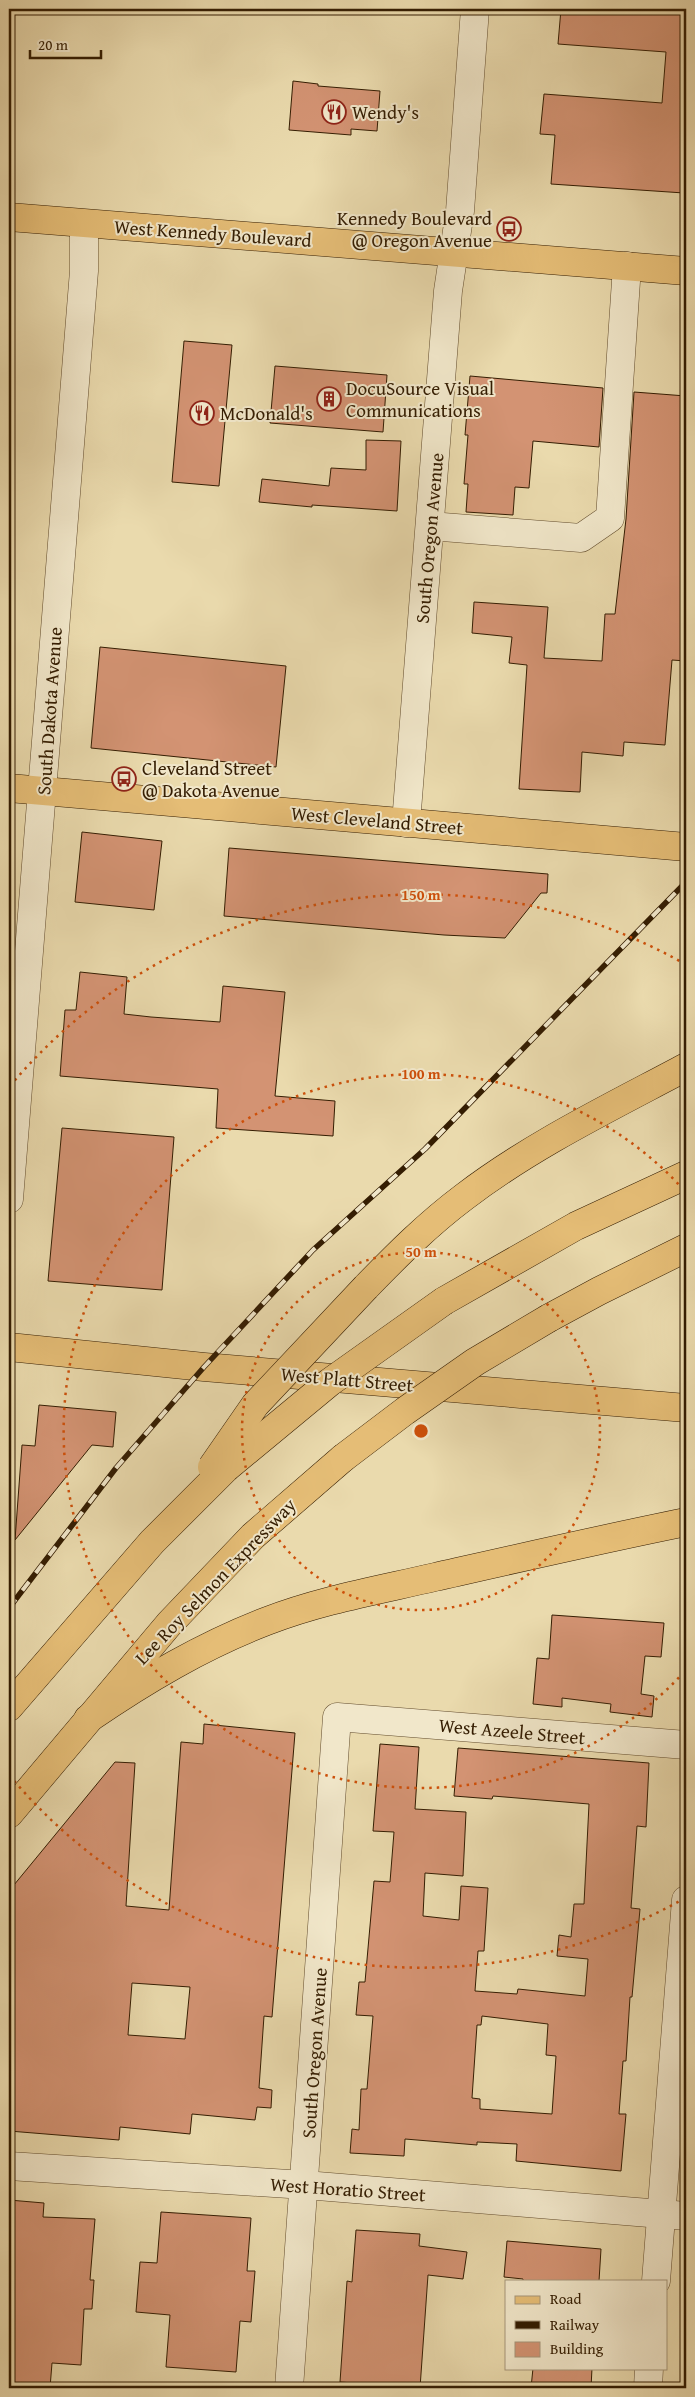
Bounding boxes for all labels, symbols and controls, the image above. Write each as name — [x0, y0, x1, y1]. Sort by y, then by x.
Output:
scale bar — [30, 28, 101, 60]
text: 20 m — [38, 34, 69, 55]
place label: Wendy's — [352, 98, 419, 126]
restaurant icon: Wendy's — [321, 99, 347, 125]
place label: Kennedy Boulevard @ Oregon Avenue — [337, 204, 493, 254]
street label: West Kennedy Boulevard — [113, 212, 313, 254]
bus stop icon: Kennedy Boulevard @ Oregon Avenue — [496, 216, 522, 242]
place label: DocuSource Visual Communications — [346, 374, 494, 424]
building icon: DocuSource Visual Communications — [316, 386, 342, 412]
place label: McDonald's — [220, 399, 313, 427]
restaurant icon: McDonald's — [189, 400, 215, 426]
street label: South Oregon Avenue — [408, 451, 450, 624]
street label: South Dakota Avenue — [29, 626, 69, 796]
place label: Cleveland Street @ Dakota Avenue — [142, 754, 280, 804]
bus stop icon: Cleveland Street @ Dakota Avenue — [111, 766, 137, 792]
street label: West Cleveland Street — [290, 799, 464, 841]
text: 150 m — [401, 884, 441, 905]
text: 100 m — [401, 1063, 441, 1084]
text: 50 m — [405, 1241, 437, 1262]
street label: West Platt Street — [280, 1359, 415, 1399]
centre of rings — [412, 1422, 430, 1440]
street label: Lee Roy Selmon Expressway — [128, 1491, 303, 1671]
street label: West Azeele Street — [438, 1711, 587, 1751]
street label: South Oregon Avenue — [294, 1967, 334, 2139]
street label: West Horatio Street — [269, 2170, 427, 2208]
legend — [505, 2280, 668, 2370]
text: Road — [550, 2288, 581, 2309]
text: Railway — [550, 2314, 600, 2335]
text: Building — [550, 2338, 604, 2359]

